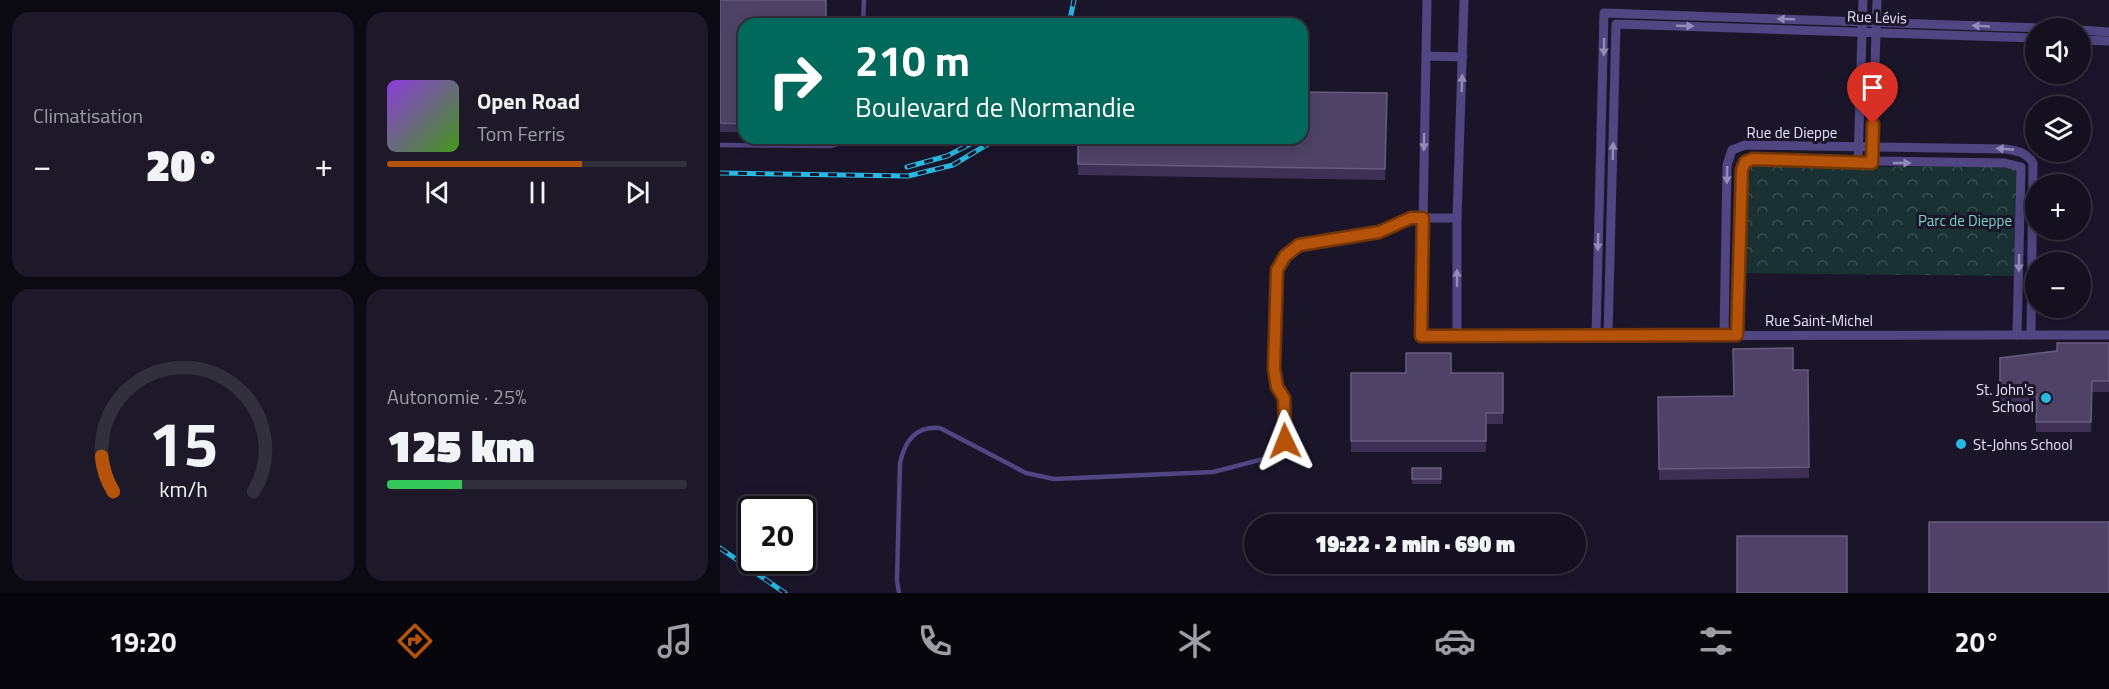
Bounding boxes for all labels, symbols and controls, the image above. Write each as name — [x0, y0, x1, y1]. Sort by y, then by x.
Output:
street label: Rue Lévis — [1847, 4, 1907, 30]
one-way arrow — [1777, 14, 1796, 24]
map controls — [2025, 18, 2091, 318]
button: sound — [2025, 18, 2091, 84]
one-way arrow — [1971, 21, 1990, 30]
one-way arrow — [1675, 22, 1694, 31]
text: 210 m — [855, 28, 970, 92]
one-way arrow — [1599, 38, 1608, 57]
icon: right — [756, 42, 834, 120]
pin — [1847, 62, 1898, 124]
icon: arrive — [1856, 71, 1889, 104]
one-way arrow — [1457, 73, 1466, 92]
text: Open Road — [477, 84, 580, 118]
text: Boulevard de Normandie — [855, 86, 1135, 127]
button: layers — [2025, 96, 2091, 162]
text: Climatisation — [33, 100, 143, 131]
text: Tom Ferris — [477, 118, 565, 149]
street label: Rue de Dieppe — [1747, 121, 1837, 144]
text: 20° — [146, 130, 220, 198]
one-way arrow — [1419, 133, 1429, 152]
text: − — [33, 140, 51, 190]
text: + — [315, 140, 333, 190]
one-way arrow — [1608, 141, 1618, 160]
one-way arrow — [1996, 145, 2015, 154]
one-way arrow — [1892, 158, 1911, 168]
one-way arrow — [1722, 165, 1731, 184]
button: + — [2025, 174, 2091, 240]
icon: previous — [421, 176, 454, 209]
icon: pause — [521, 176, 554, 209]
icon: next — [621, 176, 654, 209]
park label: Parc de Dieppe — [1918, 209, 2012, 232]
one-way arrow — [1594, 233, 1603, 252]
button: − — [2025, 252, 2091, 318]
one-way arrow — [2014, 254, 2024, 273]
one-way arrow — [1452, 268, 1462, 287]
street label: Rue Saint-Michel — [1765, 309, 1873, 332]
place label: St. John's School — [1976, 378, 2034, 418]
text: Autonomie · 25% — [387, 381, 526, 412]
marker: St. John's School — [2039, 391, 2053, 405]
text: 15 — [148, 395, 218, 490]
position arrow — [1253, 409, 1317, 473]
text: 125 km — [387, 411, 535, 479]
place label: St-Johns School — [1973, 433, 2073, 456]
marker: St-Johns School — [1954, 437, 1968, 451]
text: km/h — [159, 473, 207, 505]
speed limit sign: 20 — [738, 496, 816, 574]
text: 19:22 · 2 min · 690 m — [1315, 527, 1515, 561]
icon: directions — [394, 620, 436, 662]
icon: music — [654, 620, 696, 662]
icon: phone — [914, 620, 956, 662]
icon: climate — [1174, 620, 1216, 662]
icon: car — [1434, 620, 1476, 662]
icon: filters — [1695, 620, 1737, 662]
text: 19:20 — [109, 621, 176, 662]
text: 20° — [1955, 621, 2000, 662]

